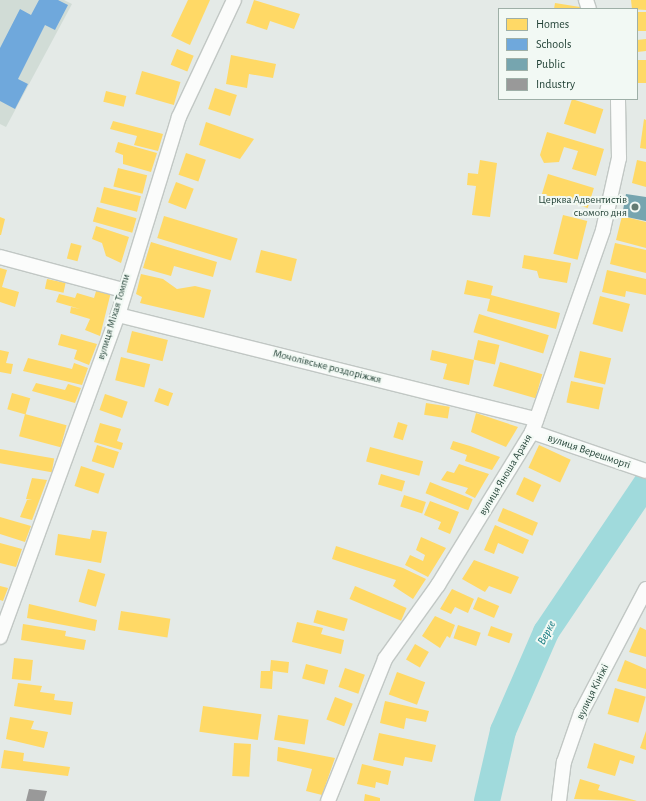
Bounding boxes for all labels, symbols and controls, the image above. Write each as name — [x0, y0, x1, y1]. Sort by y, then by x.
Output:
legend — [498, 8, 638, 100]
text: Homes — [536, 18, 569, 30]
text: Schools — [536, 38, 571, 50]
text: Public — [536, 58, 565, 70]
text: Industry — [536, 78, 575, 90]
place label: Церква Адвентистів сьомого дня — [538, 194, 627, 220]
marker: Церква Адвентистів сьомого дня — [630, 202, 640, 212]
street label: вулиця Міхая Томпи — [95, 273, 133, 361]
street label: Мочолівське роздоріжжя — [271, 347, 383, 387]
street label: вулиця Яноша Араня — [476, 432, 536, 518]
street label: вулиця Верешморті — [546, 432, 632, 472]
water label: Верке — [535, 619, 559, 647]
street label: вулиця Кініжі — [574, 662, 612, 722]

